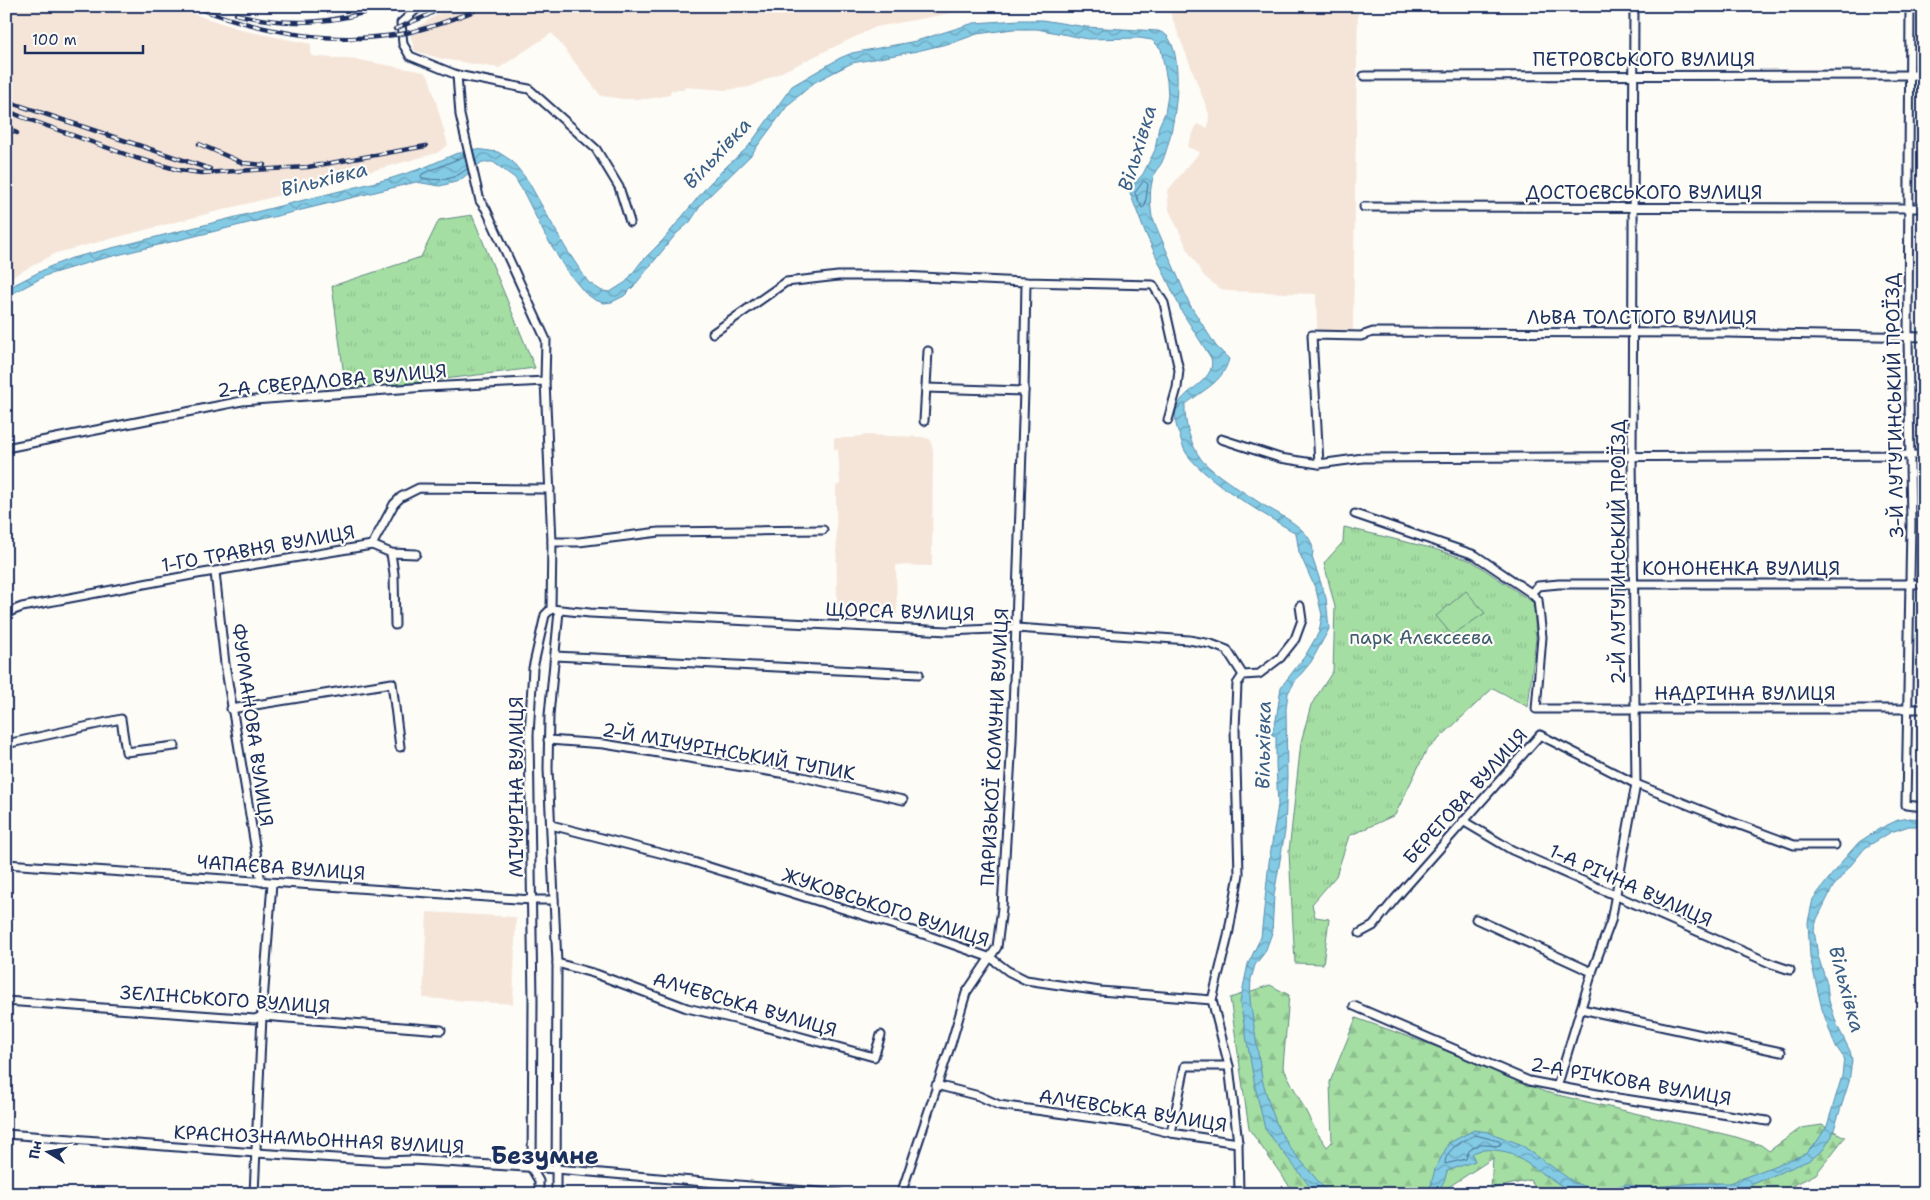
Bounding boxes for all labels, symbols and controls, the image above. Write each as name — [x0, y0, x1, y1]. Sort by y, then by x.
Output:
scale bar — [25, 22, 142, 54]
text: 100 m — [32, 30, 77, 50]
street label: ПЕТРОВСЬКОГО ВУЛИЦЯ — [1533, 47, 1755, 72]
water label: Вільхівка — [1112, 102, 1162, 194]
water label: Вільхівка — [677, 112, 757, 194]
water label: Вільхівка — [278, 156, 370, 202]
street label: ДОСТОЄВСЬКОГО ВУЛИЦЯ — [1526, 180, 1762, 205]
street label: 3-Й ЛУТУГИНСЬКИЙ ПРОЇЗД — [1880, 272, 1909, 539]
street label: ЛЬВА ТОЛСТОГО ВУЛИЦЯ — [1527, 305, 1757, 330]
street label: 2-А СВЕРДЛОВА ВУЛИЦЯ — [216, 358, 448, 403]
street label: 2-Й ЛУТУГИНСЬКИЙ ПРОЇЗД — [1606, 419, 1631, 684]
street label: 1-ГО ТРАВНЯ ВУЛИЦЯ — [159, 519, 357, 578]
street label: КОНОНЕНКА ВУЛИЦЯ — [1642, 556, 1840, 581]
street label: ЩОРСА ВУЛИЦЯ — [825, 596, 975, 627]
street label: ПАРИЗЬКОЇ КОМУНИ ВУЛИЦЯ — [975, 607, 1014, 887]
street label: ФУРМАНОВА ВУЛИЦЯ — [226, 622, 279, 828]
park label: парк Алєксєєва — [1349, 625, 1493, 650]
street label: НАДРІЧНА ВУЛИЦЯ — [1654, 681, 1836, 706]
street label: МІЧУРІНА ВУЛИЦЯ — [504, 696, 529, 878]
water label: Вільхівка — [1249, 700, 1277, 790]
street label: 2-Й МІЧУРІНСЬКИЙ ТУПИК — [600, 717, 858, 786]
street label: БЕРЕГОВА ВУЛИЦЯ — [1398, 723, 1533, 870]
street label: 1-А РІЧНА ВУЛИЦЯ — [1545, 838, 1716, 933]
street label: ЧАПАЄВА ВУЛИЦЯ — [196, 849, 366, 886]
street label: ЖУКОВСЬКОГО ВУЛИЦЯ — [779, 862, 993, 953]
water label: Вільхівка — [1823, 943, 1871, 1035]
street label: АЛЧЕВСЬКА ВУЛИЦЯ — [650, 966, 840, 1043]
street label: ЗЕЛІНСЬКОГО ВУЛИЦЯ — [119, 980, 331, 1019]
street label: 2-А РІЧКОВА ВУЛИЦЯ — [1529, 1052, 1733, 1111]
street label: АЛЧЕВСЬКА ВУЛИЦЯ — [1037, 1083, 1229, 1138]
street label: КРАСНОЗНАМЬОННАЯ ВУЛИЦЯ — [173, 1119, 465, 1160]
north arrow — [22, 1128, 72, 1178]
text: Пн — [25, 1139, 46, 1160]
district label: Безумне — [491, 1140, 599, 1172]

